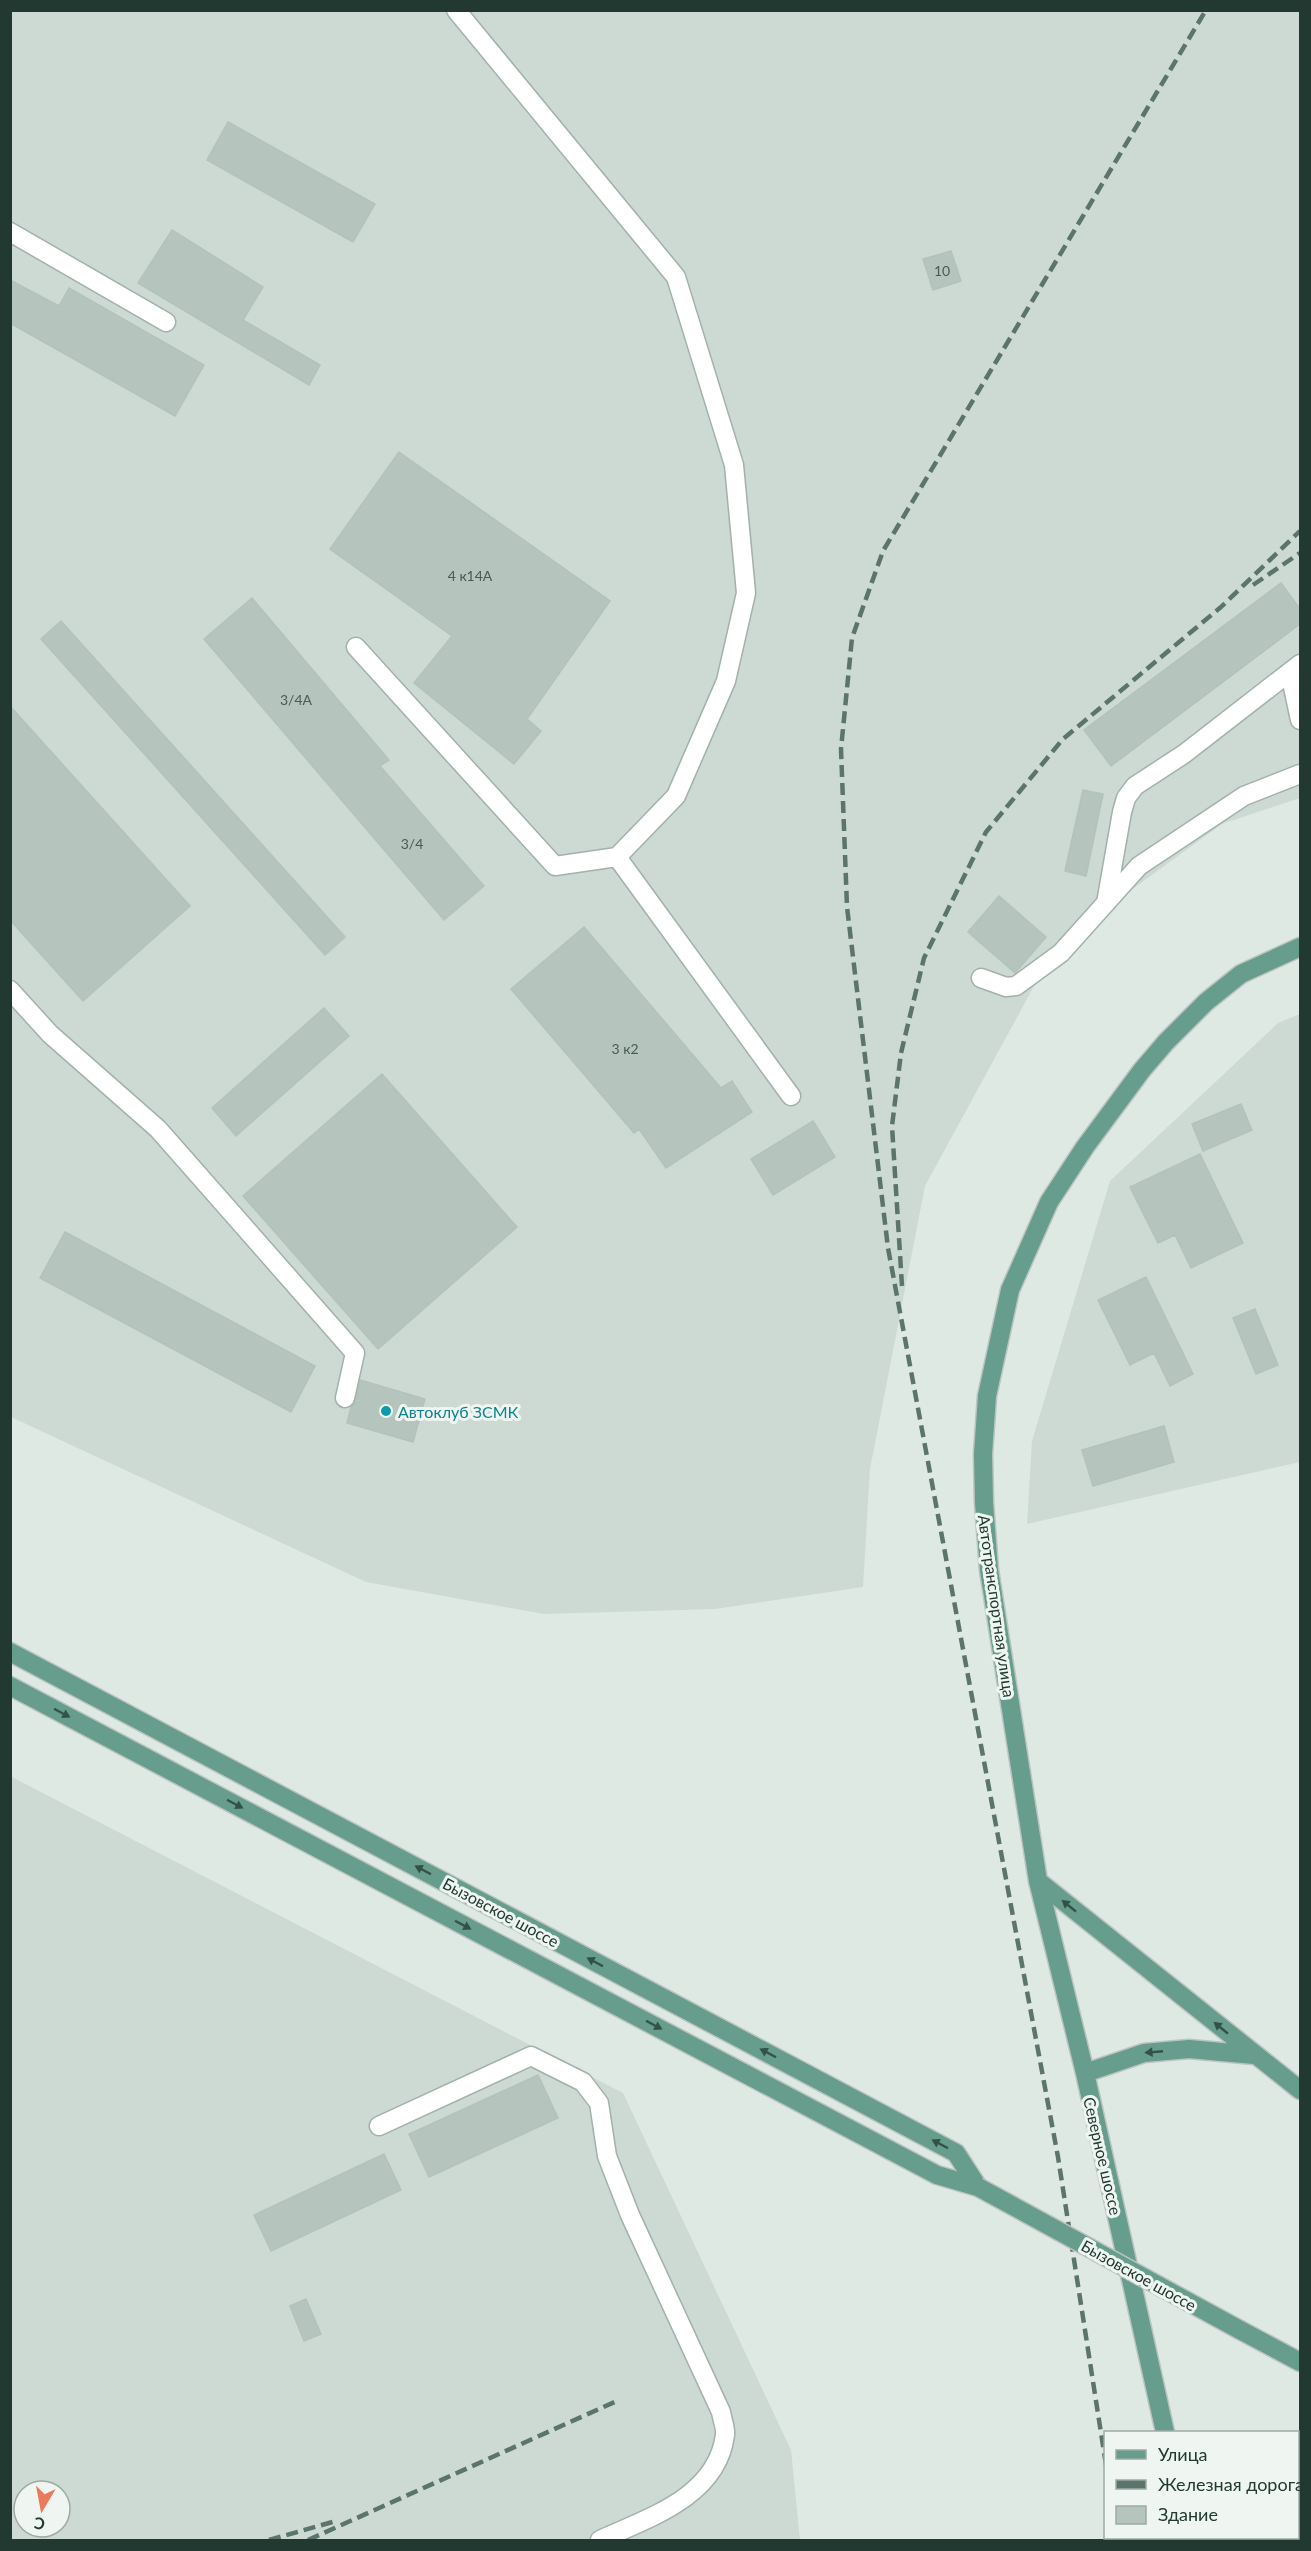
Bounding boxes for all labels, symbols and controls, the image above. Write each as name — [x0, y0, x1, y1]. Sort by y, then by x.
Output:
house number: 10 — [934, 262, 950, 279]
house number: 4 к14А — [448, 567, 493, 584]
house number: 3/4А — [280, 691, 313, 708]
house number: 3/4 — [401, 835, 423, 852]
house number: 3 к2 — [611, 1040, 639, 1057]
place label: Автоклуб ЗСМК — [398, 1402, 519, 1421]
marker: Автоклуб ЗСМК — [379, 1404, 393, 1418]
street label: Автотранспортная улица — [975, 1513, 1019, 1699]
one-way arrow — [54, 1708, 71, 1718]
one-way arrow — [227, 1799, 244, 1809]
one-way arrow — [414, 1865, 431, 1875]
street label: Бызовское шоссе — [440, 1873, 562, 1951]
one-way arrow — [1062, 1900, 1077, 1912]
one-way arrow — [455, 1920, 472, 1930]
one-way arrow — [587, 1957, 604, 1967]
one-way arrow — [645, 2020, 663, 2030]
one-way arrow — [1213, 2022, 1229, 2035]
one-way arrow — [1145, 2047, 1164, 2057]
one-way arrow — [759, 2048, 776, 2058]
street label: Северное шоссе — [1080, 2095, 1126, 2217]
one-way arrow — [931, 2139, 948, 2149]
street label: Бызовское шоссе — [1078, 2236, 1200, 2314]
legend — [1104, 2431, 1299, 2539]
text: Улица — [1158, 2443, 1208, 2465]
text: Железная дорога — [1158, 2473, 1304, 2495]
north arrow — [12, 2479, 72, 2539]
text: Здание — [1158, 2503, 1218, 2525]
text: С — [32, 2514, 46, 2535]

